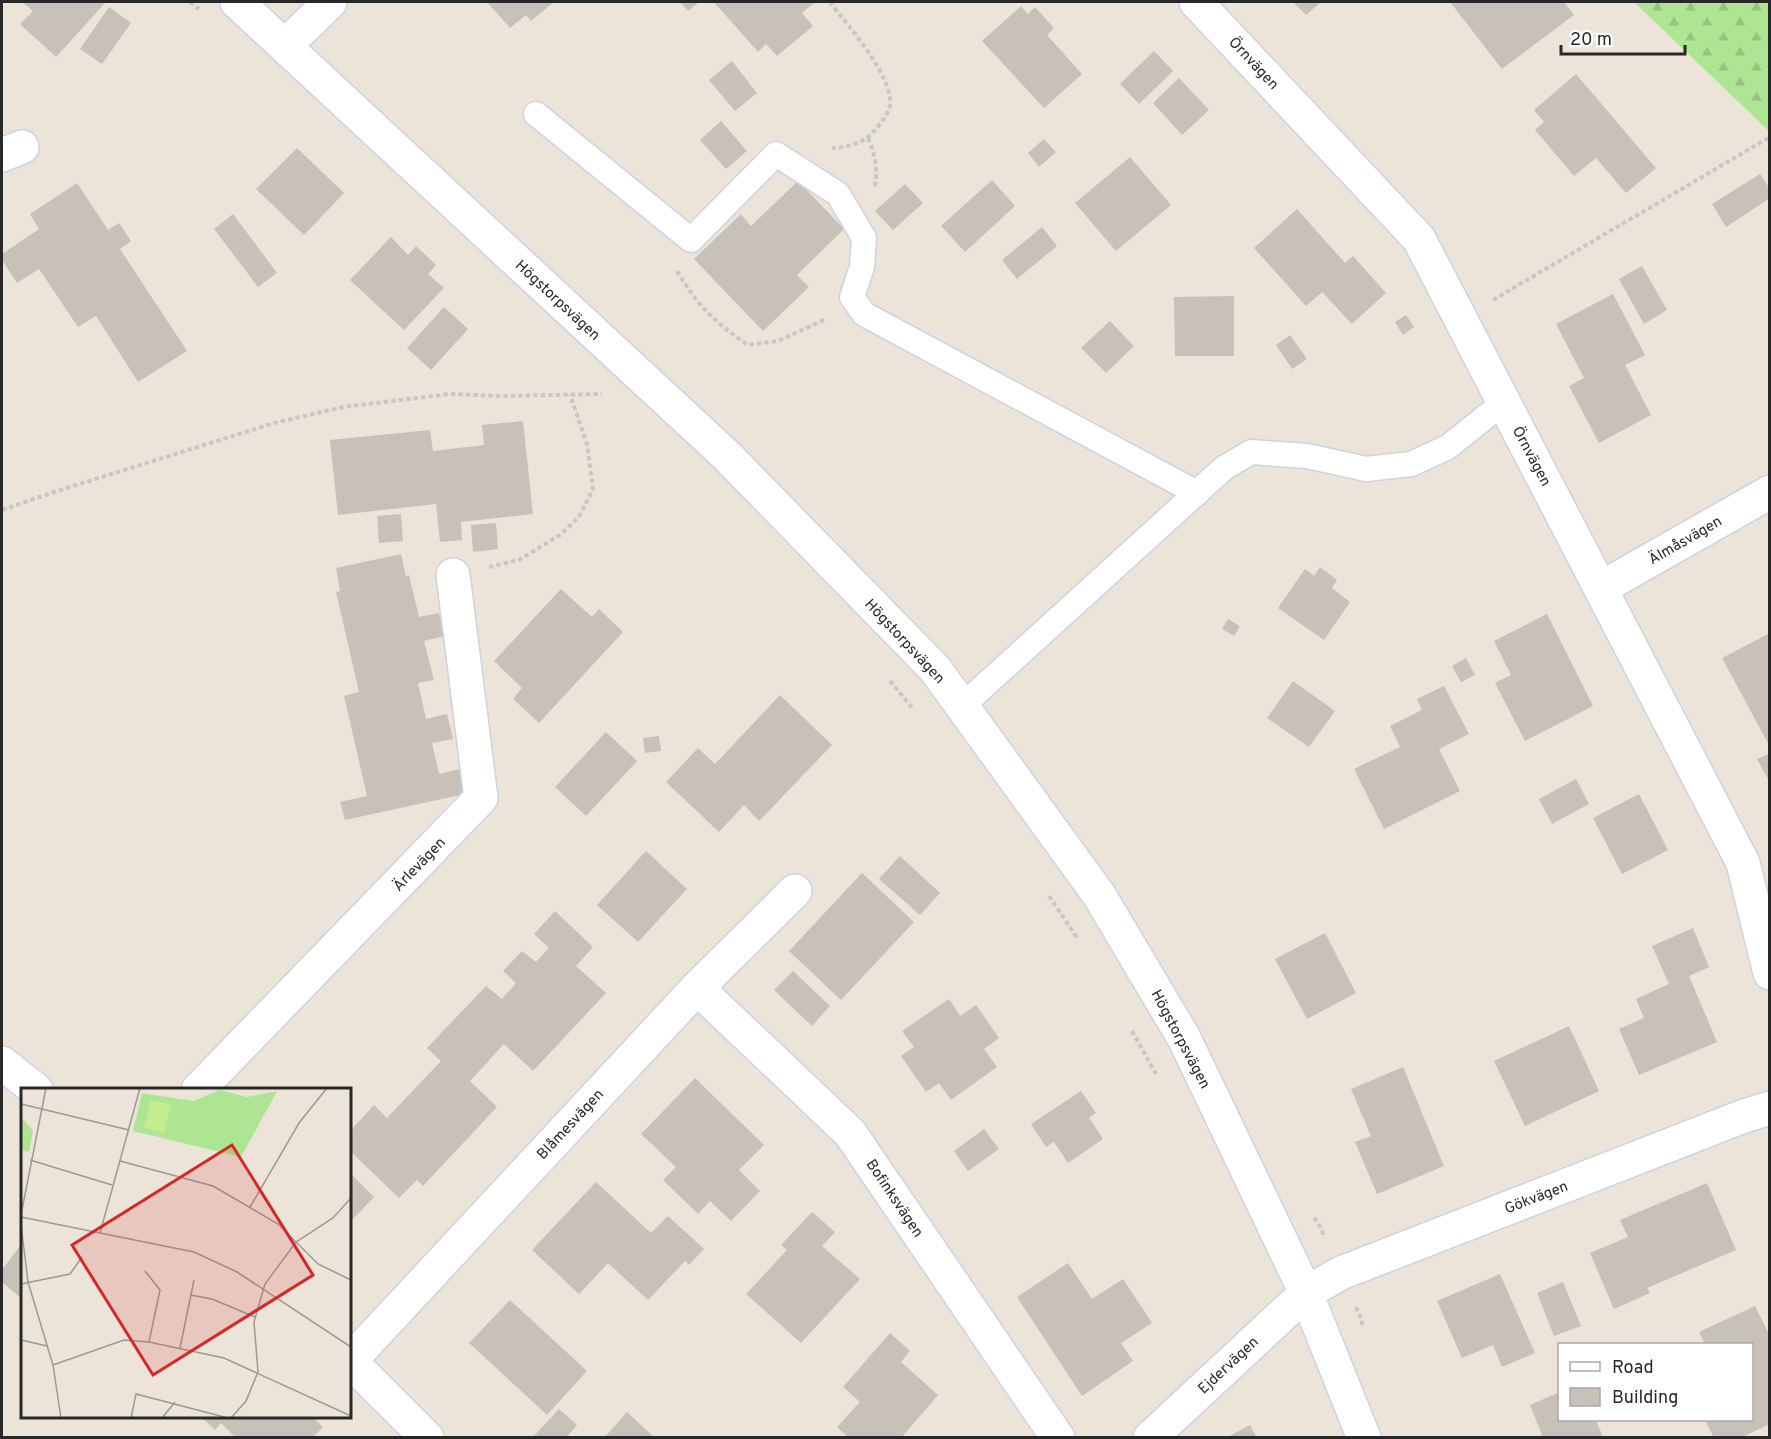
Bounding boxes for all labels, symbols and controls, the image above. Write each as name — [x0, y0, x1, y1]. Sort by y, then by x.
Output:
scale bar — [1561, 18, 1686, 56]
text: 20 m — [1570, 29, 1612, 52]
street label: Örnvägen — [1224, 33, 1283, 94]
street label: Högstorpsvägen — [510, 257, 603, 345]
street label: Örnvägen — [1507, 423, 1555, 490]
street label: Älmåsvägen — [1645, 512, 1726, 570]
street label: Högstorpsvägen — [860, 596, 948, 689]
street label: Ärlevägen — [389, 833, 451, 896]
street label: Högstorpsvägen — [1146, 987, 1214, 1092]
street label: Blåmesvägen — [534, 1086, 609, 1164]
inset map — [21, 1088, 351, 1418]
street label: Bofinksvägen — [861, 1156, 927, 1242]
street label: Gökvägen — [1502, 1178, 1571, 1219]
street label: Ejdervägen — [1195, 1333, 1263, 1399]
legend — [1558, 1343, 1753, 1421]
text: Road — [1612, 1357, 1654, 1380]
text: Building — [1612, 1387, 1678, 1410]

